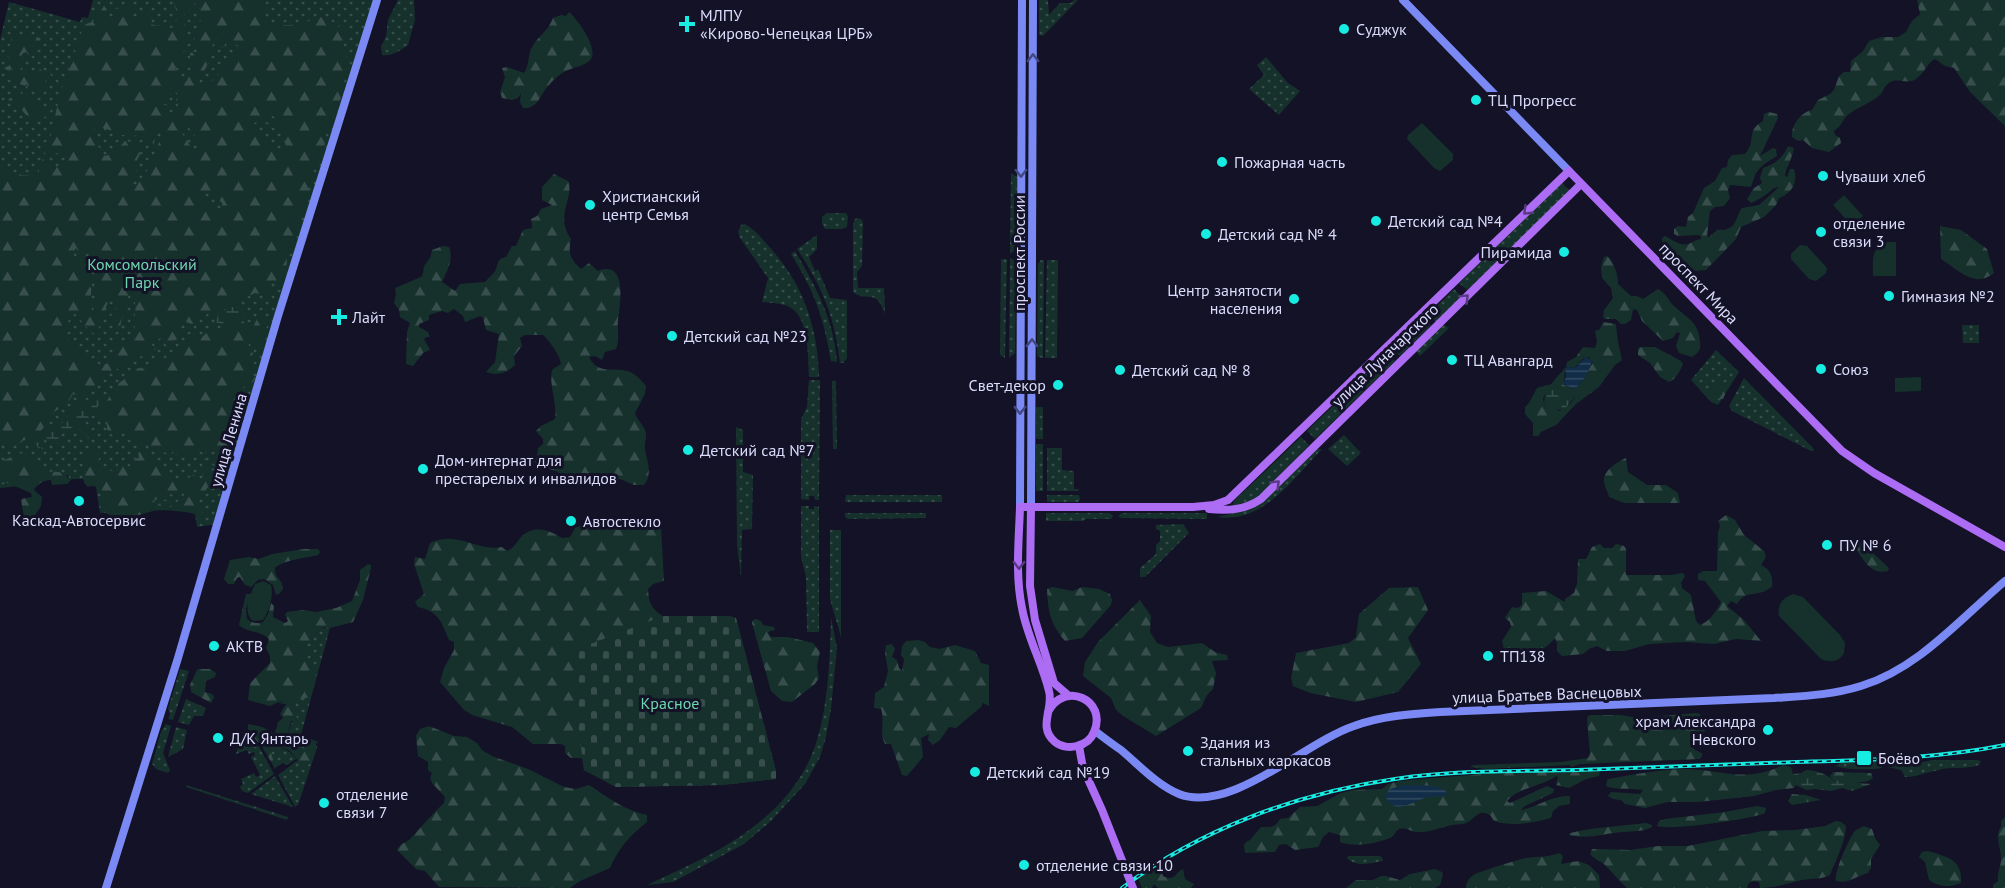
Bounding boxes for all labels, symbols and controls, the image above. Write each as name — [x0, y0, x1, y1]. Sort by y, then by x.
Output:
place label: МЛПУ «Кирово-Чепецкая ЦРБ» — [700, 5, 873, 43]
marker: МЛПУ «Кирово-Чепецкая ЦРБ» — [678, 15, 696, 33]
place label: Суджук — [1356, 19, 1407, 39]
marker: Суджук — [1337, 22, 1351, 36]
one-way arrow — [1027, 53, 1039, 62]
place label: ТЦ Прогресс — [1488, 90, 1577, 110]
marker: ТЦ Прогресс — [1469, 93, 1483, 107]
place label: Пожарная часть — [1234, 152, 1345, 172]
marker: Пожарная часть — [1215, 155, 1229, 169]
place label: Чуваши хлеб — [1835, 166, 1926, 186]
one-way arrow — [1015, 169, 1027, 178]
marker: Чуваши хлеб — [1816, 169, 1830, 183]
place label: Христианский центр Семья — [602, 186, 700, 224]
street label: проспект России — [1009, 195, 1029, 311]
marker: Христианский центр Семья — [583, 198, 597, 212]
one-way arrow — [1523, 204, 1534, 215]
place label: Детский сад №4 — [1388, 211, 1503, 231]
place label: отделение связи 3 — [1833, 213, 1905, 251]
marker: Детский сад №4 — [1369, 214, 1383, 228]
place label: Детский сад № 4 — [1218, 224, 1337, 244]
marker: отделение связи 3 — [1814, 225, 1828, 239]
marker: Детский сад № 4 — [1199, 227, 1213, 241]
street label: проспект Мира — [1655, 238, 1743, 328]
place label: Пирамида — [1480, 242, 1552, 262]
marker: Пирамида — [1557, 245, 1571, 259]
park label: Комсомольский Парк — [87, 254, 197, 292]
place label: Центр занятости населения — [1167, 280, 1282, 318]
place label: Гимназия №2 — [1901, 286, 1995, 306]
marker: Гимназия №2 — [1882, 289, 1896, 303]
marker: Центр занятости населения — [1287, 292, 1301, 306]
one-way arrow — [1457, 294, 1468, 305]
street label: улица Луначарского — [1327, 299, 1443, 411]
place label: Лайт — [351, 307, 386, 327]
marker: Лайт — [330, 308, 348, 326]
place label: Детский сад №23 — [684, 326, 807, 346]
marker: Детский сад №23 — [665, 329, 679, 343]
one-way arrow — [1026, 339, 1038, 348]
place label: ТЦ Авангард — [1464, 350, 1553, 370]
marker: ТЦ Авангард — [1445, 353, 1459, 367]
place label: Союз — [1833, 359, 1869, 379]
place label: Детский сад № 8 — [1132, 360, 1251, 380]
marker: Союз — [1814, 362, 1828, 376]
marker: Детский сад № 8 — [1113, 363, 1127, 377]
place label: Свет-декор — [969, 375, 1046, 395]
marker: Свет-декор — [1051, 378, 1065, 392]
street label: улица Ленина — [205, 391, 251, 489]
one-way arrow — [1014, 406, 1026, 415]
place label: Детский сад №7 — [700, 440, 814, 460]
marker: Детский сад №7 — [681, 443, 695, 457]
place label: Дом-интернат для престарелых и инвалидов — [435, 450, 617, 488]
marker: Дом-интернат для престарелых и инвалидов — [416, 462, 430, 476]
one-way arrow — [1268, 481, 1279, 492]
marker: Каскад-Автосервис — [72, 494, 86, 508]
place label: Каскад-Автосервис — [12, 510, 146, 530]
place label: Автостекло — [583, 511, 661, 531]
marker: Автостекло — [564, 514, 578, 528]
place label: ПУ № 6 — [1839, 535, 1892, 555]
marker: ПУ № 6 — [1820, 538, 1834, 552]
one-way arrow — [1013, 561, 1025, 570]
place label: АКТВ — [226, 636, 263, 656]
marker: АКТВ — [207, 639, 221, 653]
place label: ТП138 — [1500, 646, 1546, 666]
marker: ТП138 — [1481, 649, 1495, 663]
street label: улица Братьев Васнецовых — [1452, 681, 1642, 707]
park label: Красное — [641, 693, 699, 713]
place label: храм Александра Невского — [1635, 711, 1756, 749]
marker: храм Александра Невского — [1761, 723, 1775, 737]
place label: Д/К Янтарь — [230, 728, 309, 748]
marker: Д/К Янтарь — [211, 731, 225, 745]
place label: Здания из стальных каркасов — [1200, 732, 1331, 770]
marker: Здания из стальных каркасов — [1181, 744, 1195, 758]
place label: Боёво — [1878, 748, 1920, 768]
marker: Боёво — [1855, 749, 1873, 767]
place label: Детский сад №19 — [987, 762, 1110, 782]
marker: Детский сад №19 — [968, 765, 982, 779]
place label: отделение связи 7 — [336, 784, 408, 822]
marker: отделение связи 7 — [317, 796, 331, 810]
place label: отделение связи 10 — [1036, 855, 1173, 875]
marker: отделение связи 10 — [1017, 858, 1031, 872]

